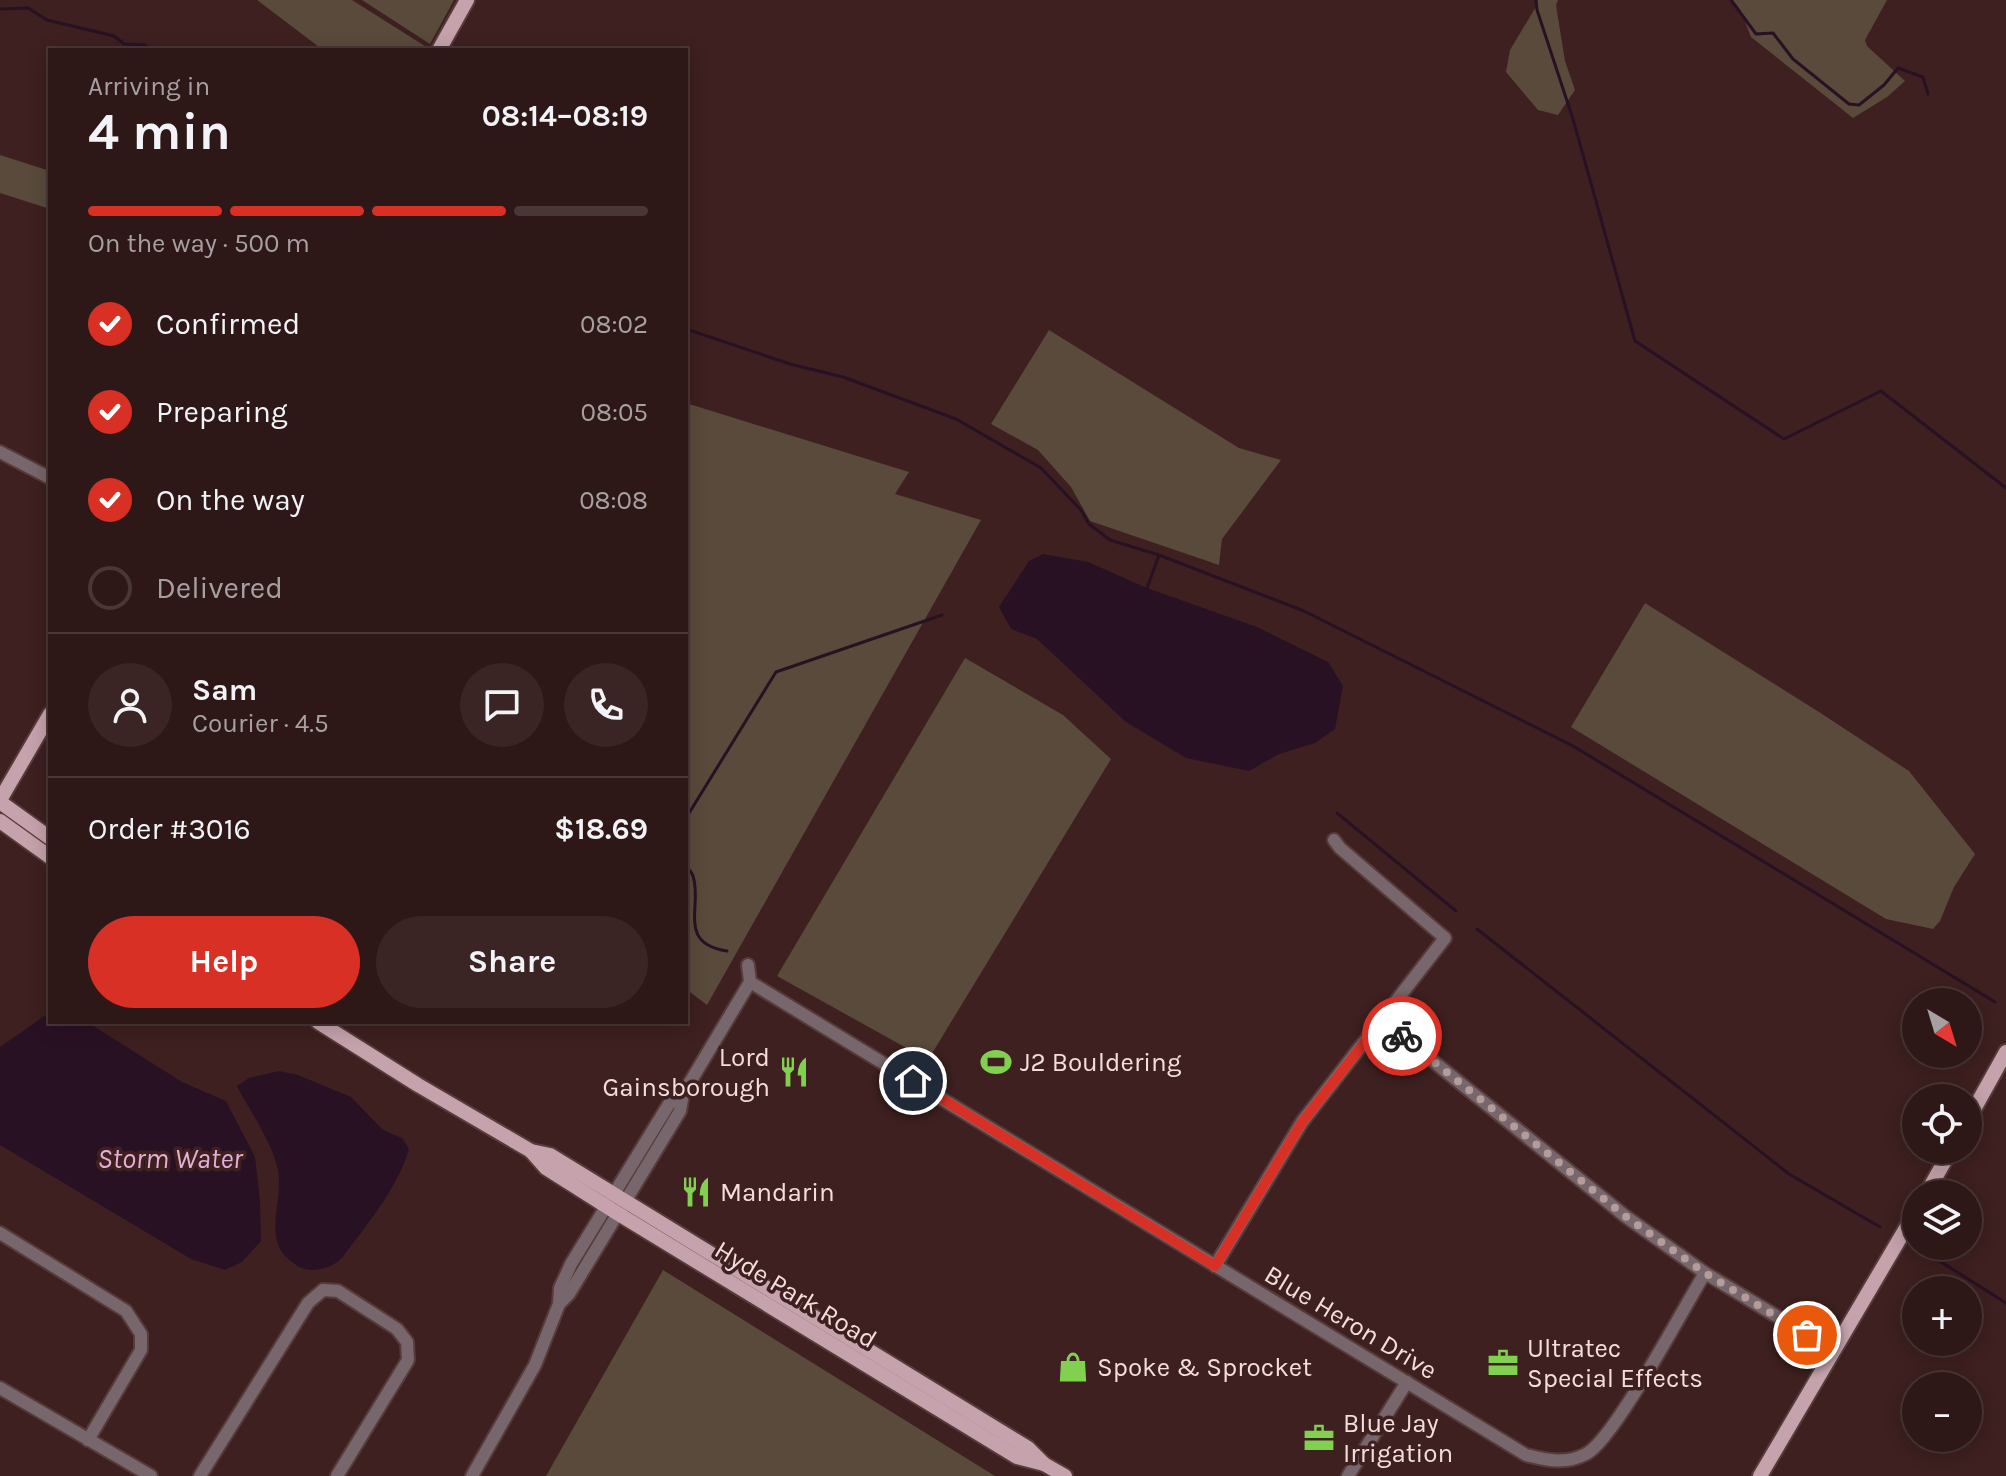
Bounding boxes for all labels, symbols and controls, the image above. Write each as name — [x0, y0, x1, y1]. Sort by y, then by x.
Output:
text: Arriving in — [88, 71, 210, 102]
text: 08:14–08:19 — [482, 98, 648, 134]
text: 4 min — [88, 101, 231, 162]
text: On the way · 500 m — [88, 228, 310, 259]
icon: check — [88, 302, 132, 346]
text: Confirmed — [156, 306, 300, 342]
text: 08:02 — [580, 309, 648, 340]
icon: check — [88, 390, 132, 434]
text: Preparing — [156, 394, 288, 430]
text: 08:05 — [580, 397, 648, 428]
icon: check — [88, 478, 132, 522]
text: On the way — [156, 482, 305, 518]
text: 08:08 — [579, 485, 648, 516]
text: Delivered — [156, 570, 283, 606]
button: person — [88, 663, 172, 747]
button: chat — [460, 663, 544, 747]
button: phone — [564, 663, 648, 747]
text: Sam — [192, 672, 257, 708]
text: Courier · 4.5 — [192, 708, 329, 739]
text: Order #3016 — [88, 811, 251, 847]
text: $18.69 — [554, 811, 648, 847]
button: Help — [88, 916, 360, 1008]
button: Share — [376, 916, 648, 1008]
north arrow — [1902, 988, 1982, 1068]
map controls — [1902, 988, 1982, 1452]
courier — [1362, 996, 1442, 1076]
icon: bike — [1380, 1014, 1424, 1058]
place label: Lord Gainsborough — [603, 1042, 770, 1103]
sports icon: J2 Bouldering — [979, 1045, 1013, 1079]
pin — [879, 1047, 947, 1115]
place label: J2 Bouldering — [1020, 1047, 1182, 1078]
restaurant icon: Lord Gainsborough — [777, 1055, 811, 1089]
icon: home — [891, 1059, 935, 1103]
button: locate — [1902, 1084, 1982, 1164]
water label: Storm Water — [97, 1142, 244, 1175]
restaurant icon: Mandarin — [679, 1175, 713, 1209]
place label: Mandarin — [720, 1177, 835, 1208]
button: layers — [1902, 1180, 1982, 1260]
street label: Hyde Park Road — [709, 1234, 882, 1355]
street label: Blue Heron Drive — [1259, 1259, 1443, 1386]
button: + — [1902, 1276, 1982, 1356]
pin — [1773, 1301, 1841, 1369]
icon: bag — [1785, 1313, 1829, 1357]
place label: Ultratec Special Effects — [1527, 1333, 1703, 1394]
office icon: Ultratec Special Effects — [1486, 1346, 1520, 1380]
shop icon: Spoke & Sprocket — [1056, 1350, 1090, 1384]
place label: Spoke & Sprocket — [1097, 1352, 1312, 1383]
button: − — [1902, 1372, 1982, 1452]
place label: Blue Jay Irrigation — [1343, 1408, 1453, 1469]
office icon: Blue Jay Irrigation — [1302, 1421, 1336, 1455]

